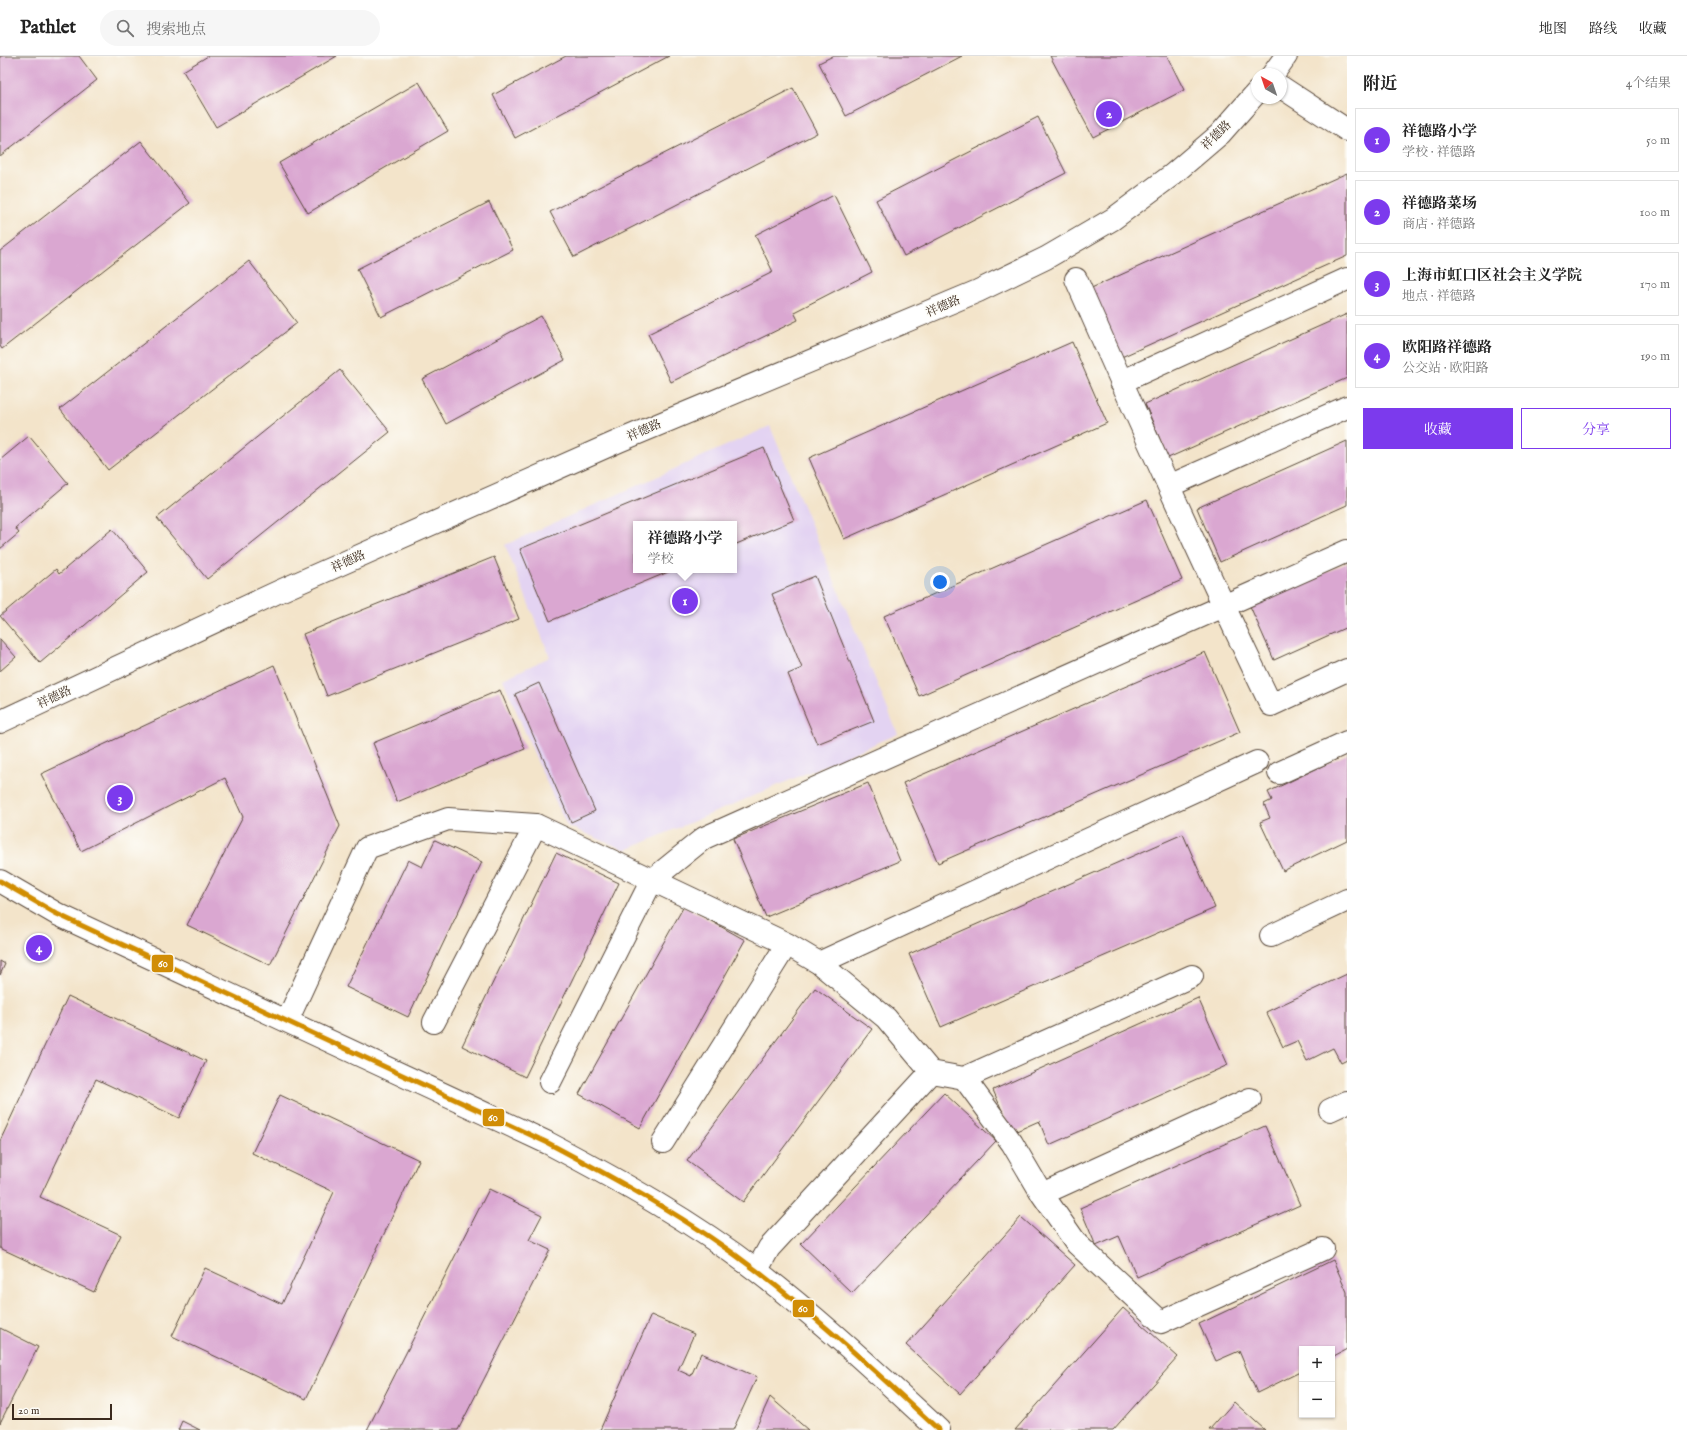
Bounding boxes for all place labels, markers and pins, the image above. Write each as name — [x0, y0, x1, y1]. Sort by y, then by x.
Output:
pin: 2 — [1096, 99, 1122, 129]
pin: 1 — [672, 586, 698, 616]
pin: 3 — [107, 783, 133, 813]
pin: 4 — [26, 933, 52, 963]

